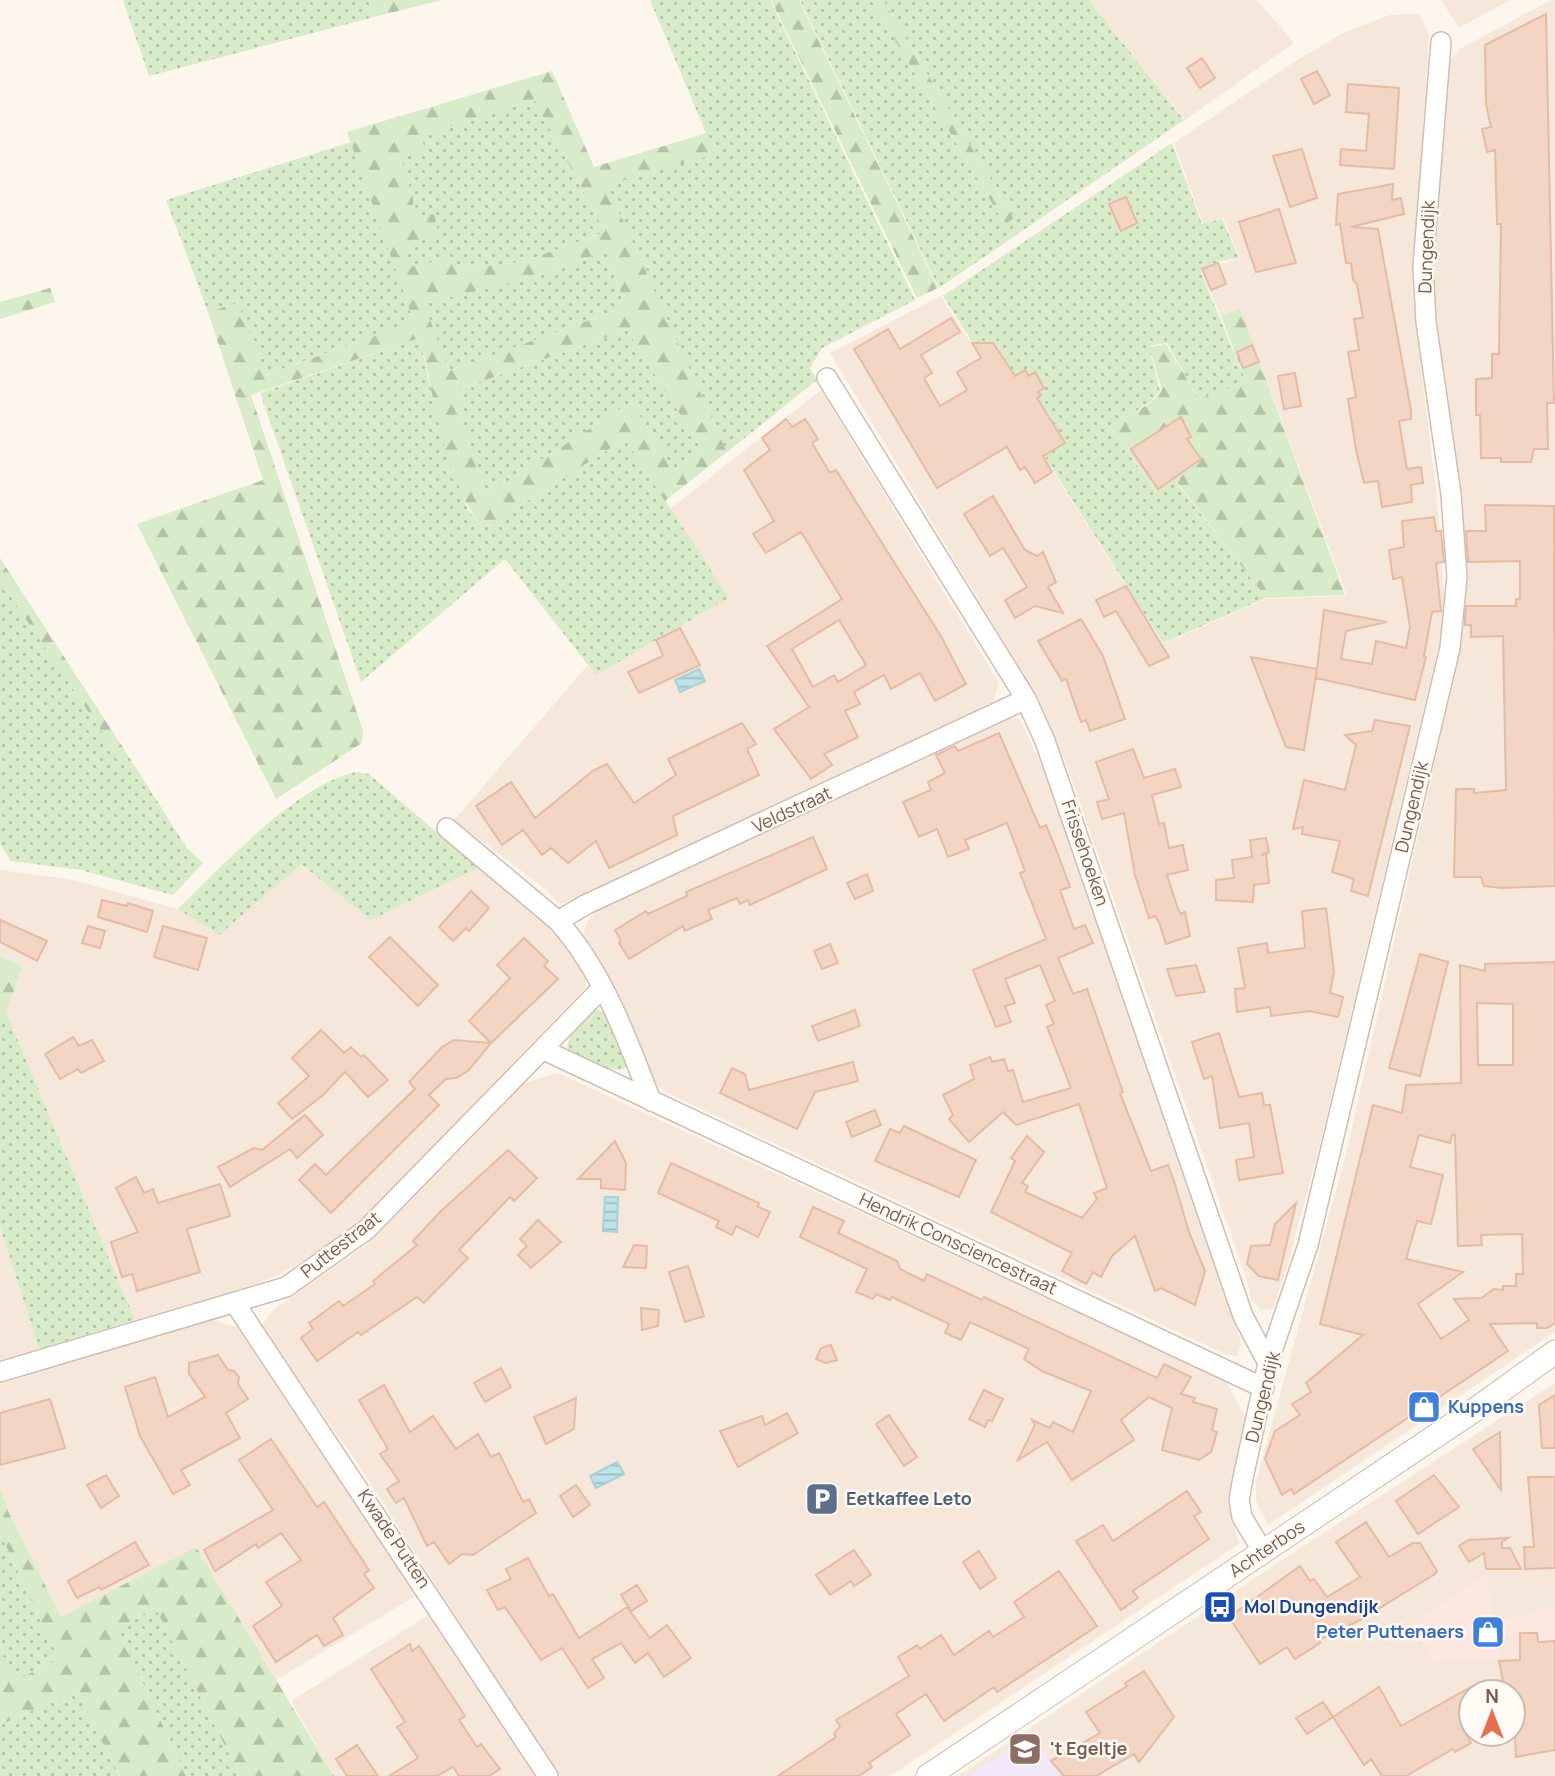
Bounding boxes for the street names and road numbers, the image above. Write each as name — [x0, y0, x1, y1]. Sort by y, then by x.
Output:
street label: Dungendijk — [1412, 199, 1440, 294]
street label: Dungendijk — [1389, 758, 1433, 855]
street label: Veldstraat — [748, 780, 835, 838]
street label: Frissehoeken — [1057, 796, 1115, 909]
street label: Hendrik Consciencestraat — [856, 1187, 1061, 1300]
street label: Puttestraat — [295, 1205, 385, 1283]
street label: Dungendijk — [1239, 1348, 1285, 1445]
street label: Kwade Putten — [353, 1484, 437, 1593]
street label: Achterbos — [1224, 1514, 1309, 1582]

